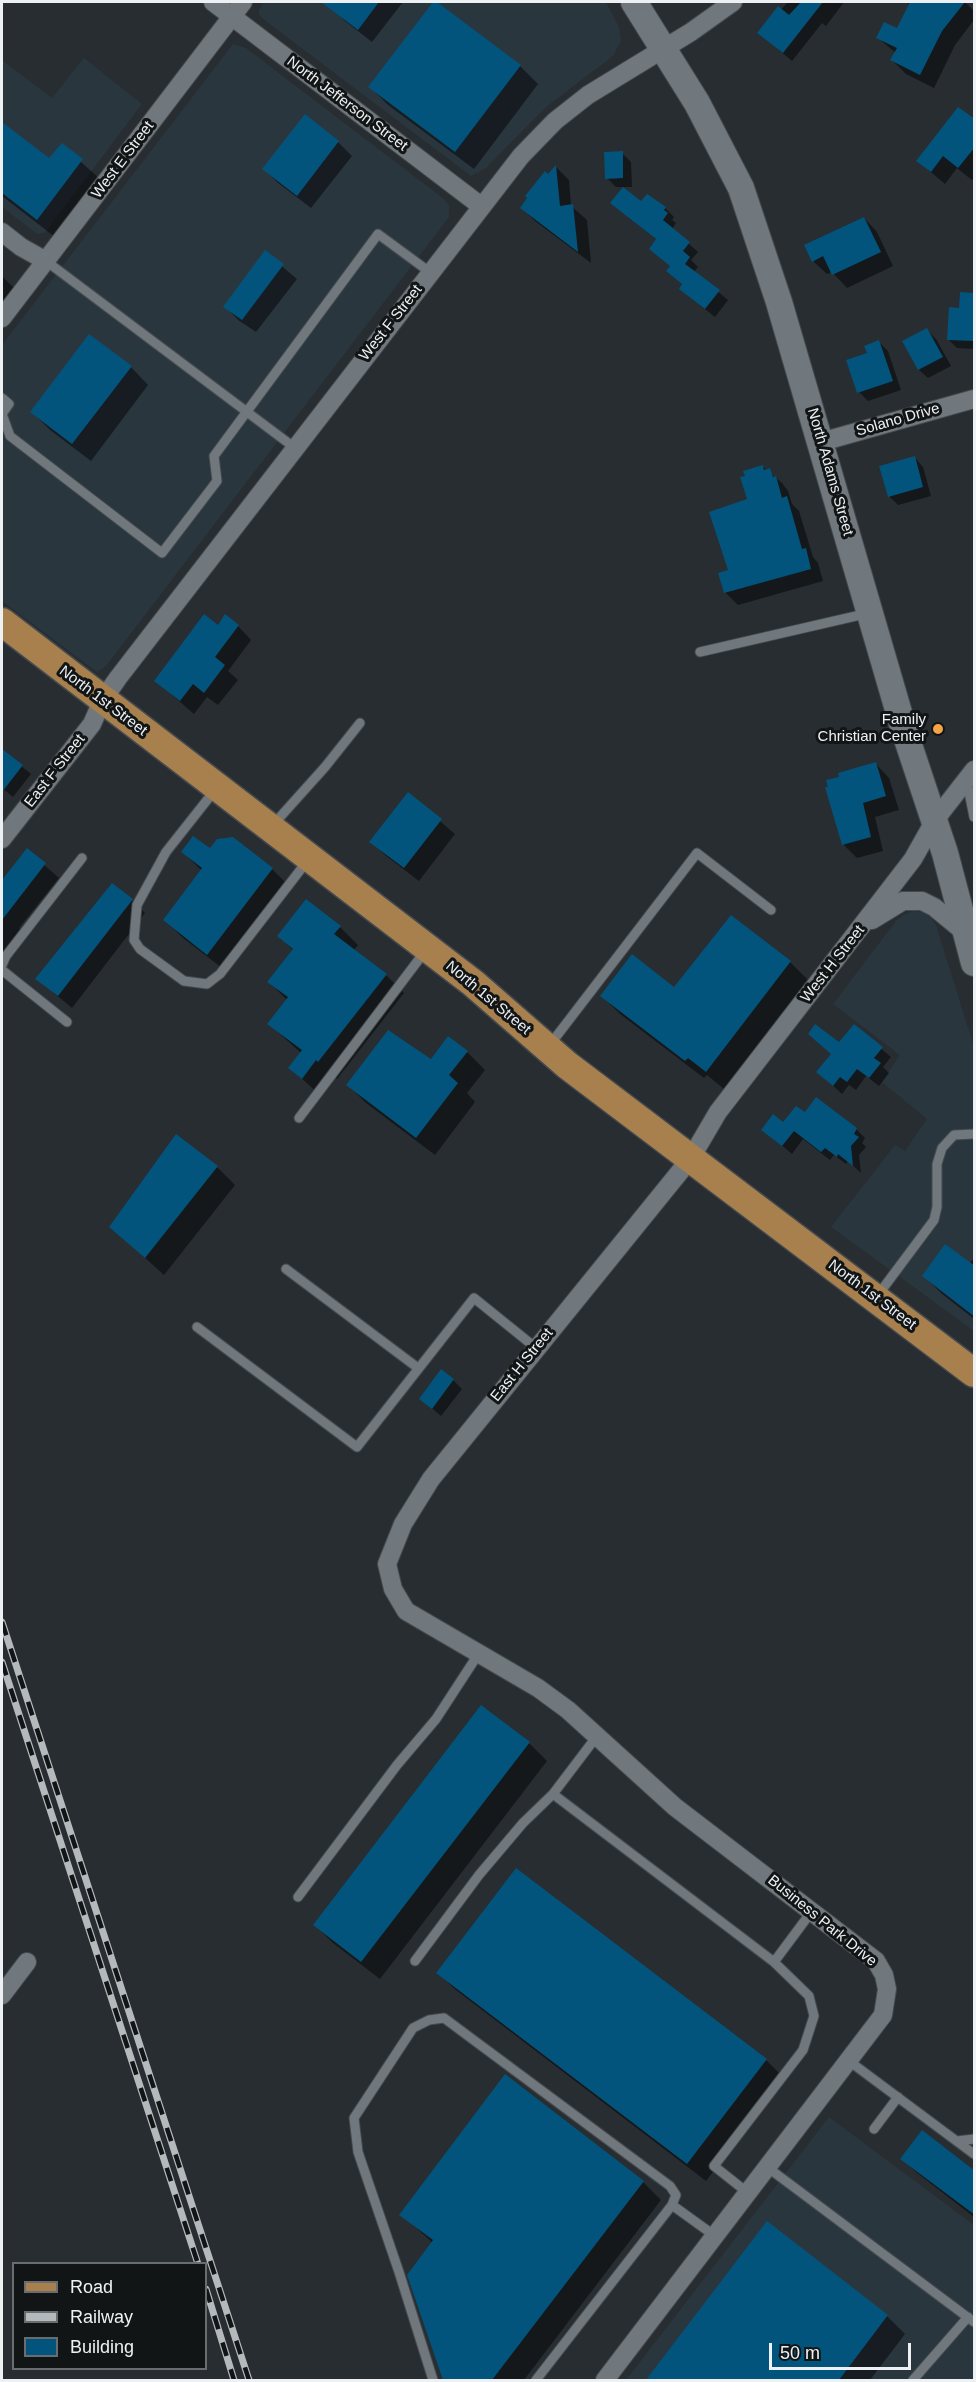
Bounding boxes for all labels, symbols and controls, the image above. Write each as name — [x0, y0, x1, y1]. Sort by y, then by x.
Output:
street label: North Jefferson Street — [283, 53, 411, 155]
street label: West E Street — [88, 118, 158, 202]
street label: West F Street — [356, 281, 426, 365]
street label: Solano Drive — [854, 400, 942, 440]
street label: North Adams Street — [803, 406, 857, 538]
street label: North 1st Street — [56, 662, 150, 740]
place label: Family Christian Center — [818, 711, 926, 746]
marker: Family Christian Center — [931, 722, 945, 736]
street label: East F Street — [21, 731, 89, 811]
street label: West H Street — [797, 922, 869, 1006]
street label: North 1st Street — [442, 957, 534, 1039]
street label: North 1st Street — [825, 1256, 919, 1334]
street label: East H Street — [487, 1325, 557, 1405]
street label: Business Park Drive — [764, 1872, 880, 1970]
legend — [12, 2262, 207, 2370]
text: Road — [70, 2277, 113, 2297]
text: Railway — [70, 2307, 133, 2327]
scale bar — [772, 2331, 914, 2369]
text: Building — [70, 2337, 134, 2357]
text: 50 m — [780, 2343, 820, 2363]

